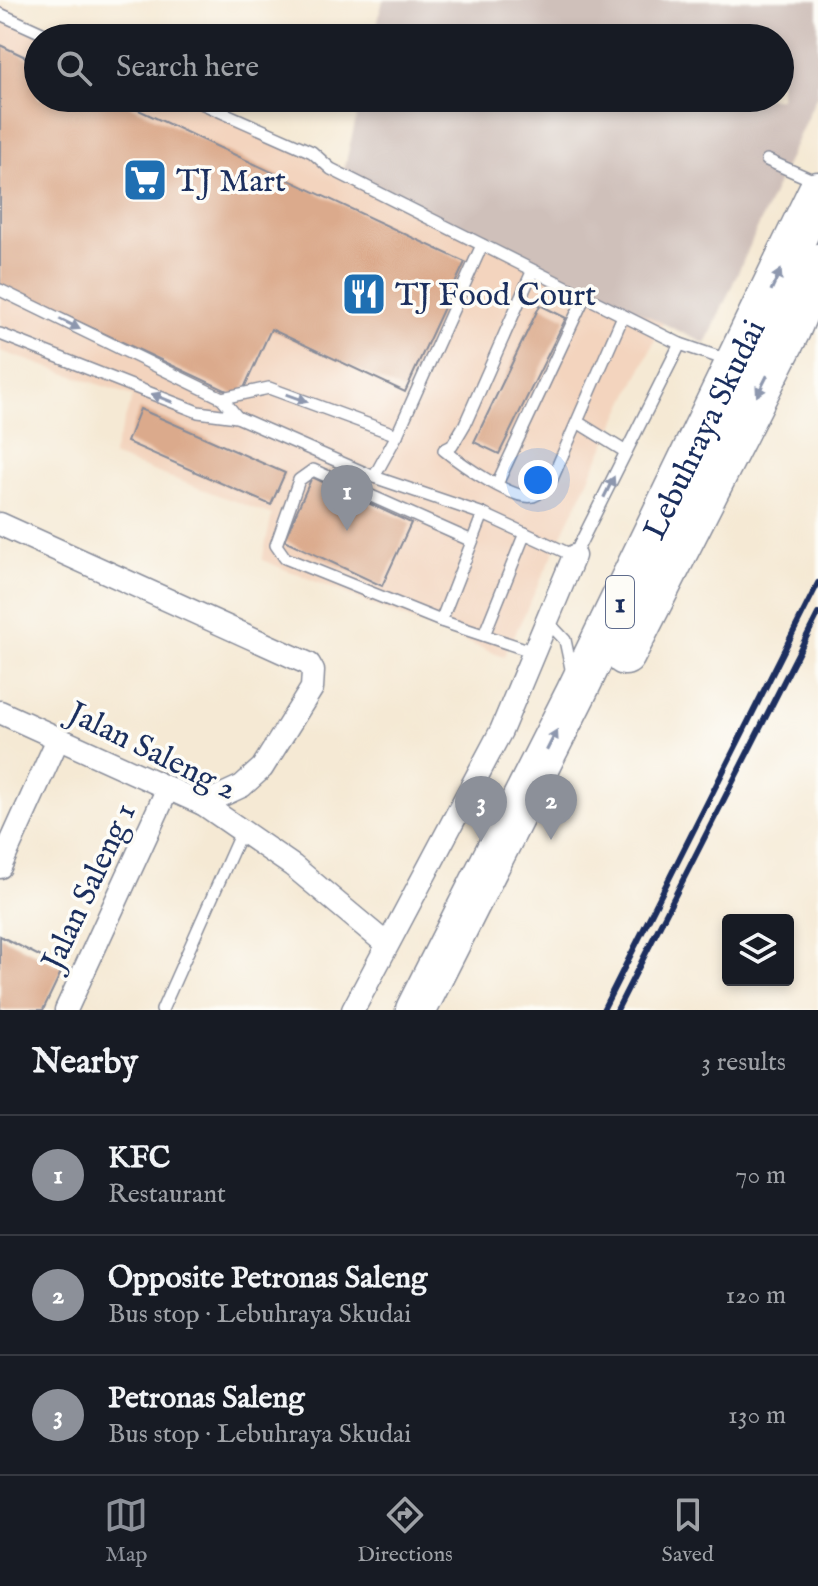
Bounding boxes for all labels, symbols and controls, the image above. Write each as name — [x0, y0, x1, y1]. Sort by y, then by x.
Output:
search box — [24, 24, 794, 112]
icon: search — [52, 46, 96, 90]
text: Search here — [116, 49, 259, 87]
supermarket icon: TJ Mart — [121, 156, 169, 204]
place label: TJ Mart — [176, 162, 286, 203]
one-way arrow — [769, 269, 783, 292]
restaurant icon: TJ Food Court — [340, 270, 388, 318]
place label: TJ Food Court — [395, 276, 596, 317]
street label: Lebuhraya Skudai — [635, 314, 776, 547]
one-way arrow — [59, 317, 82, 331]
one-way arrow — [755, 374, 768, 397]
one-way arrow — [150, 391, 174, 404]
one-way arrow — [285, 392, 309, 405]
your location — [518, 460, 558, 500]
pin: 1 — [321, 465, 373, 531]
one-way arrow — [602, 475, 616, 498]
road number: 1 — [606, 576, 634, 628]
street label: Jalan Saleng 2 — [58, 692, 243, 811]
one-way arrow — [545, 729, 559, 752]
pin: 2 — [525, 774, 577, 840]
pin: 3 — [455, 776, 507, 842]
street label: Jalan Saleng 1 — [32, 797, 147, 980]
map controls — [722, 914, 794, 986]
button: layers — [722, 914, 794, 986]
text: Nearby — [32, 1041, 138, 1084]
text: 3 results — [701, 1046, 786, 1079]
text: KFC — [108, 1140, 170, 1178]
text: 1 — [53, 1159, 63, 1192]
text: 70 m — [735, 1159, 786, 1192]
text: Restaurant — [108, 1178, 226, 1211]
text: Opposite Petronas Saleng — [108, 1260, 427, 1298]
text: 2 — [52, 1279, 64, 1312]
text: 120 m — [726, 1279, 786, 1312]
text: Bus stop · Lebuhraya Skudai — [108, 1298, 411, 1331]
text: Petronas Saleng — [108, 1380, 305, 1418]
text: 3 — [53, 1399, 63, 1432]
text: 130 m — [728, 1399, 786, 1432]
text: Bus stop · Lebuhraya Skudai — [108, 1418, 411, 1451]
tab: Map — [104, 1493, 148, 1569]
tab: Directions — [357, 1493, 453, 1569]
tab: Saved — [662, 1493, 714, 1569]

